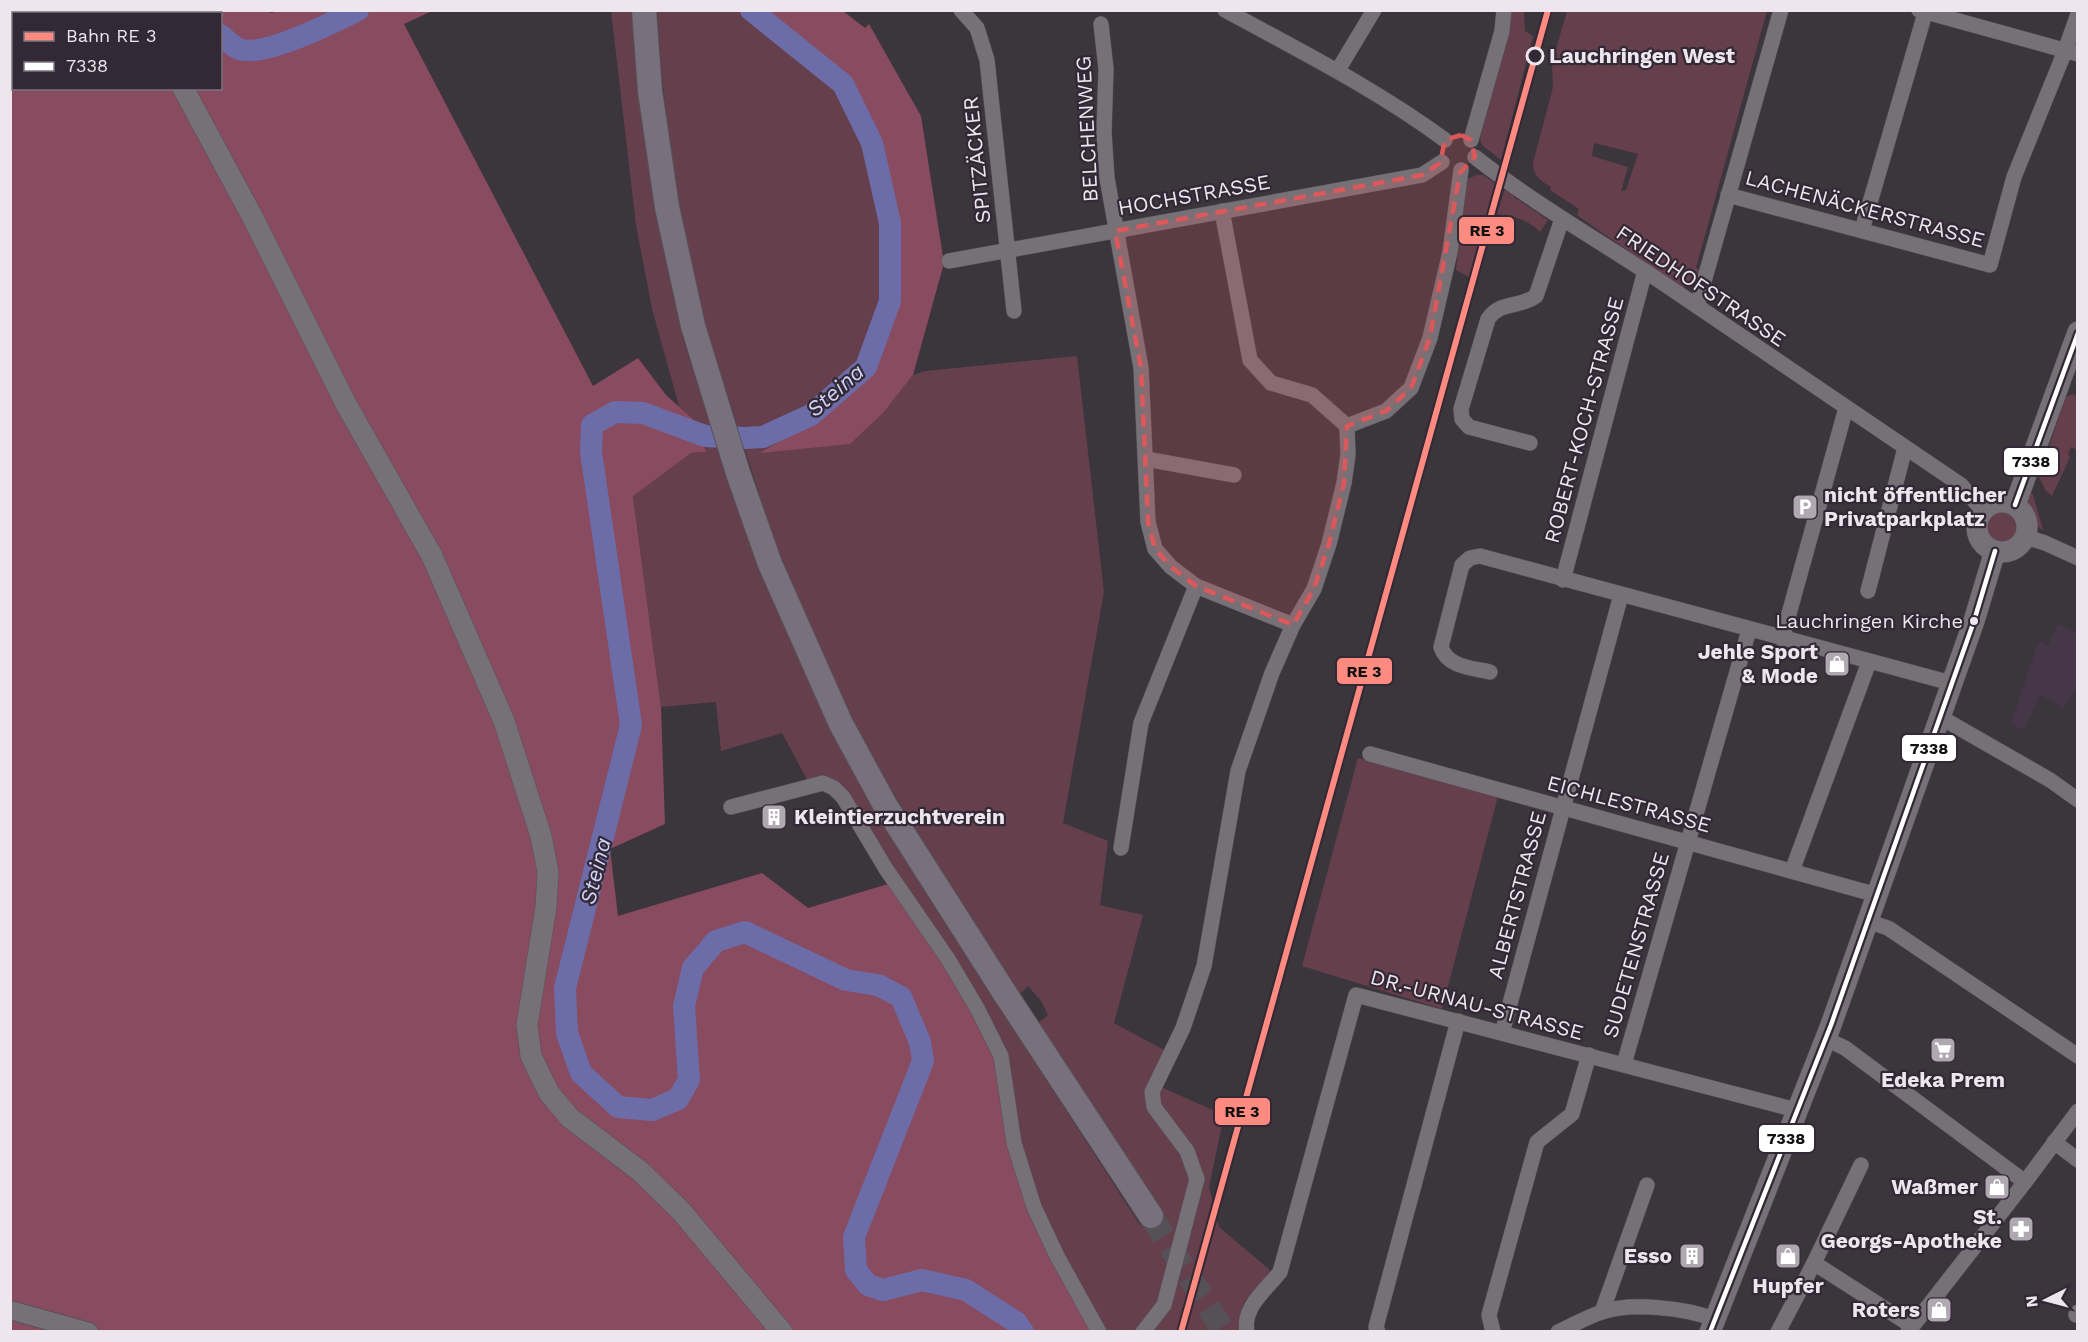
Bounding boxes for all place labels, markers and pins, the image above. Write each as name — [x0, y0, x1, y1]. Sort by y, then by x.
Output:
place label: Lauchringen West — [1549, 43, 1735, 68]
marker: Lauchringen West — [1526, 47, 1544, 65]
place label: nicht öffentlicher Privatparkplatz — [1824, 482, 2006, 531]
parking icon: nicht öffentlicher Privatparkplatz — [1790, 492, 1820, 522]
place label: Lauchringen Kirche — [1775, 609, 1963, 633]
marker: Lauchringen Kirche — [1968, 615, 1980, 627]
place label: Jehle Sport & Mode — [1698, 639, 1818, 688]
shop icon: Jehle Sport & Mode — [1822, 649, 1852, 679]
building icon: Kleintierzuchtverein — [759, 802, 789, 832]
place label: Kleintierzuchtverein — [794, 804, 1005, 829]
supermarket icon: Edeka Prem — [1928, 1035, 1958, 1065]
place label: Edeka Prem — [1881, 1067, 2005, 1092]
shop icon: Waßmer — [1982, 1172, 2012, 1202]
place label: Waßmer — [1891, 1174, 1978, 1199]
place label: St. Georgs-Apotheke — [1820, 1204, 2002, 1253]
pharmacy icon: St. Georgs-Apotheke — [2006, 1214, 2036, 1244]
building icon: Esso — [1677, 1241, 1707, 1271]
shop icon: Hupfer — [1773, 1241, 1803, 1271]
place label: Esso — [1624, 1243, 1672, 1268]
place label: Hupfer — [1752, 1273, 1824, 1298]
shop icon: Roters — [1924, 1295, 1954, 1325]
place label: Roters — [1852, 1297, 1920, 1322]

